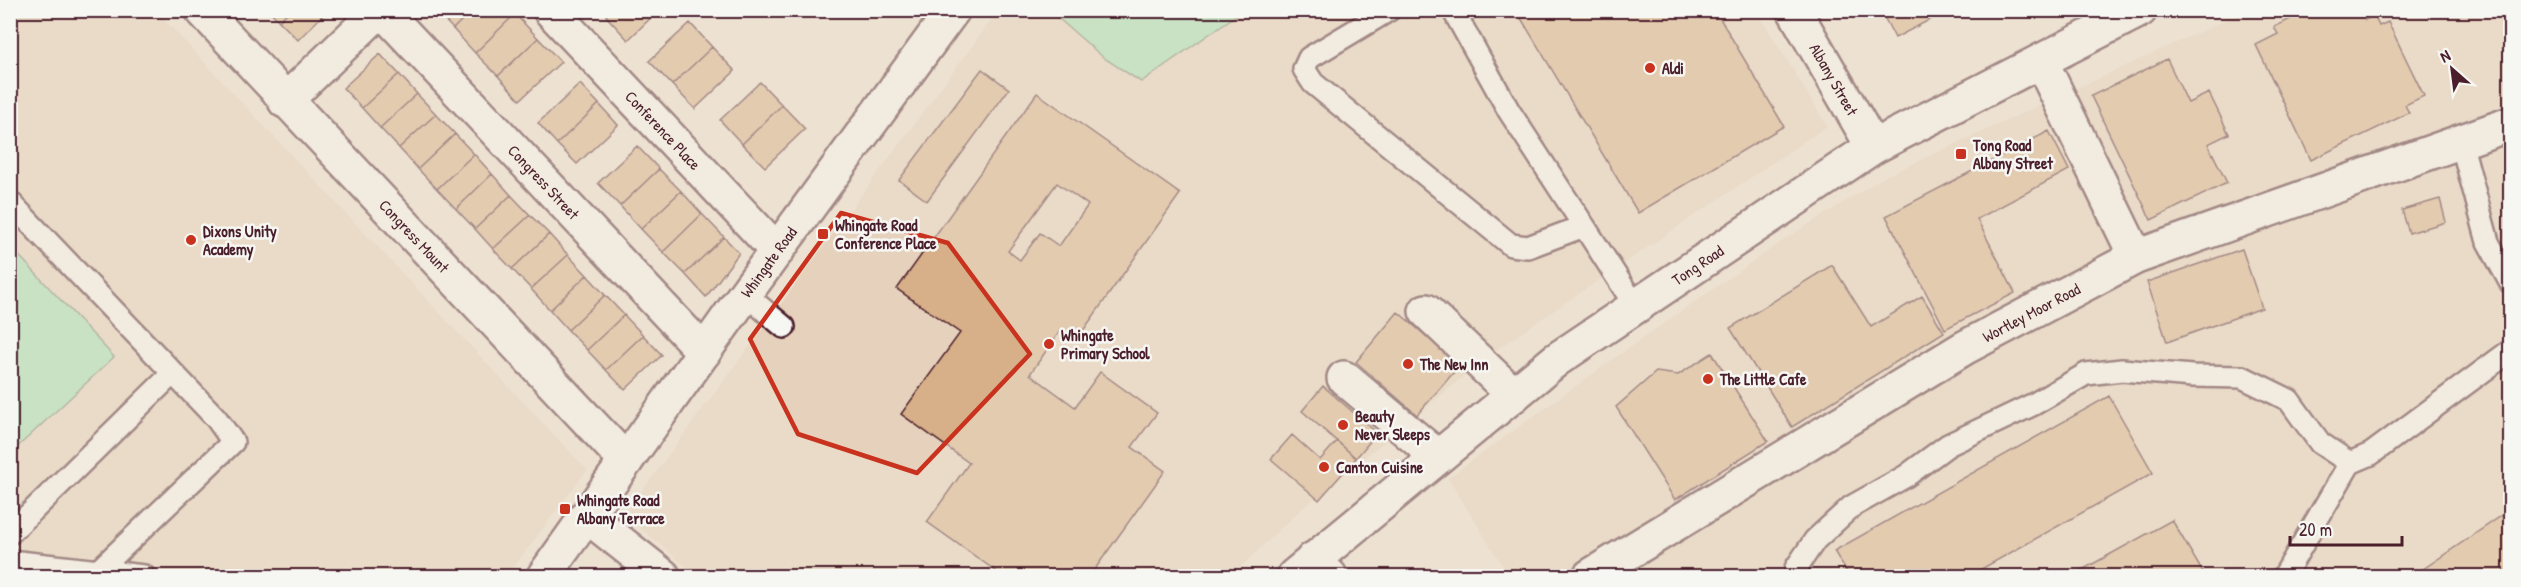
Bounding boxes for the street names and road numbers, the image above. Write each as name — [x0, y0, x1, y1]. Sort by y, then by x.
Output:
street label: Albany Street — [1804, 39, 1864, 120]
street label: Conference Place — [620, 86, 706, 175]
street label: Congress Street — [503, 140, 585, 224]
street label: Congress Mount — [374, 194, 455, 278]
street label: Whingate Road — [735, 222, 802, 302]
street label: Tong Road — [1667, 240, 1728, 290]
street label: Wortley Moor Road — [1978, 278, 2084, 347]

